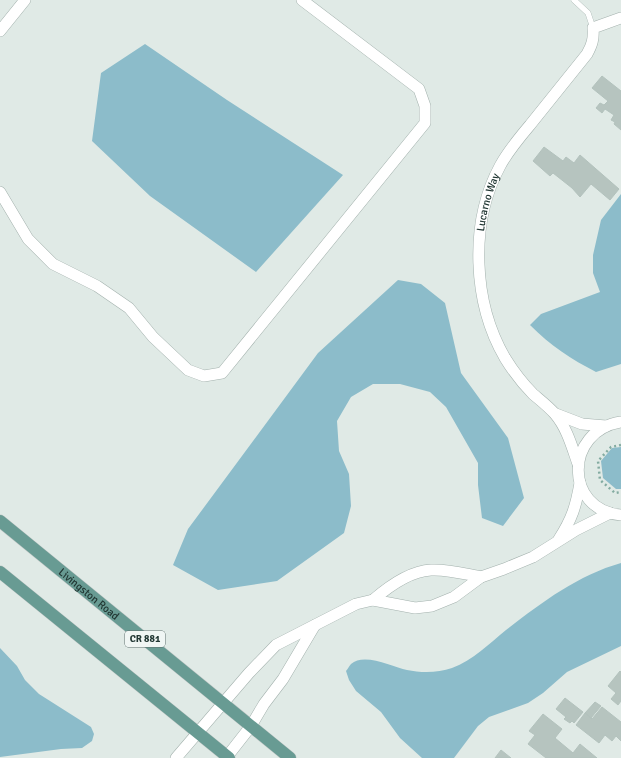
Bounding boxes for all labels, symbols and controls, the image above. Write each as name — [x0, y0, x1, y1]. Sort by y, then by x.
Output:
street label: Lucarno Way — [474, 170, 502, 232]
street label: Livingston Road — [56, 565, 122, 622]
road number: CR 881 — [125, 631, 165, 647]

